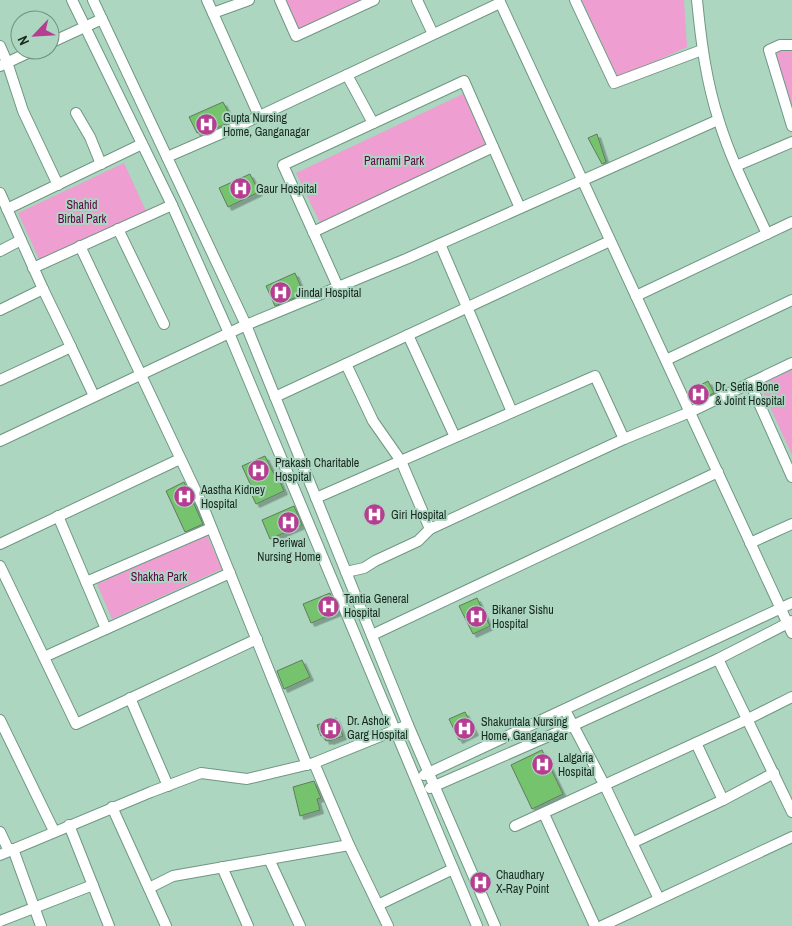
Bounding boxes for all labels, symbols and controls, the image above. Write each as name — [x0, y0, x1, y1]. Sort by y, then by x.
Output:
north arrow — [10, 10, 60, 60]
text: N — [13, 33, 33, 48]
place label: Gupta Nursing Home, Ganganagar — [223, 110, 310, 140]
hospital icon: Gupta Nursing Home, Ganganagar — [195, 113, 219, 137]
park label: Parnami Park — [364, 153, 424, 169]
hospital icon: Gaur Hospital — [228, 177, 252, 201]
place label: Gaur Hospital — [256, 181, 317, 197]
park label: Shahid Birbal Park — [58, 197, 106, 227]
hospital icon: Jindal Hospital — [268, 281, 292, 305]
place label: Jindal Hospital — [296, 285, 361, 301]
place label: Dr. Setia Bone & Joint Hospital — [715, 379, 784, 409]
hospital icon: Dr. Setia Bone & Joint Hospital — [687, 382, 711, 406]
place label: Prakash Charitable Hospital — [275, 455, 359, 485]
hospital icon: Prakash Charitable Hospital — [247, 458, 271, 482]
place label: Aastha Kidney Hospital — [200, 482, 265, 512]
hospital icon: Aastha Kidney Hospital — [173, 485, 197, 509]
hospital icon: Giri Hospital — [363, 503, 387, 527]
place label: Giri Hospital — [391, 507, 446, 523]
hospital icon: Periwal Nursing Home — [277, 510, 301, 534]
place label: Periwal Nursing Home — [257, 535, 321, 565]
park label: Shakha Park — [131, 569, 187, 585]
place label: Tantia General Hospital — [344, 591, 409, 621]
hospital icon: Tantia General Hospital — [316, 594, 340, 618]
place label: Bikaner Sishu Hospital — [492, 602, 554, 632]
hospital icon: Bikaner Sishu Hospital — [464, 605, 488, 629]
place label: Dr. Ashok Garg Hospital — [347, 713, 408, 743]
place label: Shakuntala Nursing Home, Ganganagar — [481, 714, 568, 744]
hospital icon: Dr. Ashok Garg Hospital — [319, 716, 343, 740]
hospital icon: Shakuntala Nursing Home, Ganganagar — [453, 717, 477, 741]
place label: Lalgaria Hospital — [558, 750, 594, 780]
hospital icon: Lalgaria Hospital — [530, 753, 554, 777]
place label: Chaudhary X-Ray Point — [496, 867, 549, 897]
hospital icon: Chaudhary X-Ray Point — [468, 870, 492, 894]

